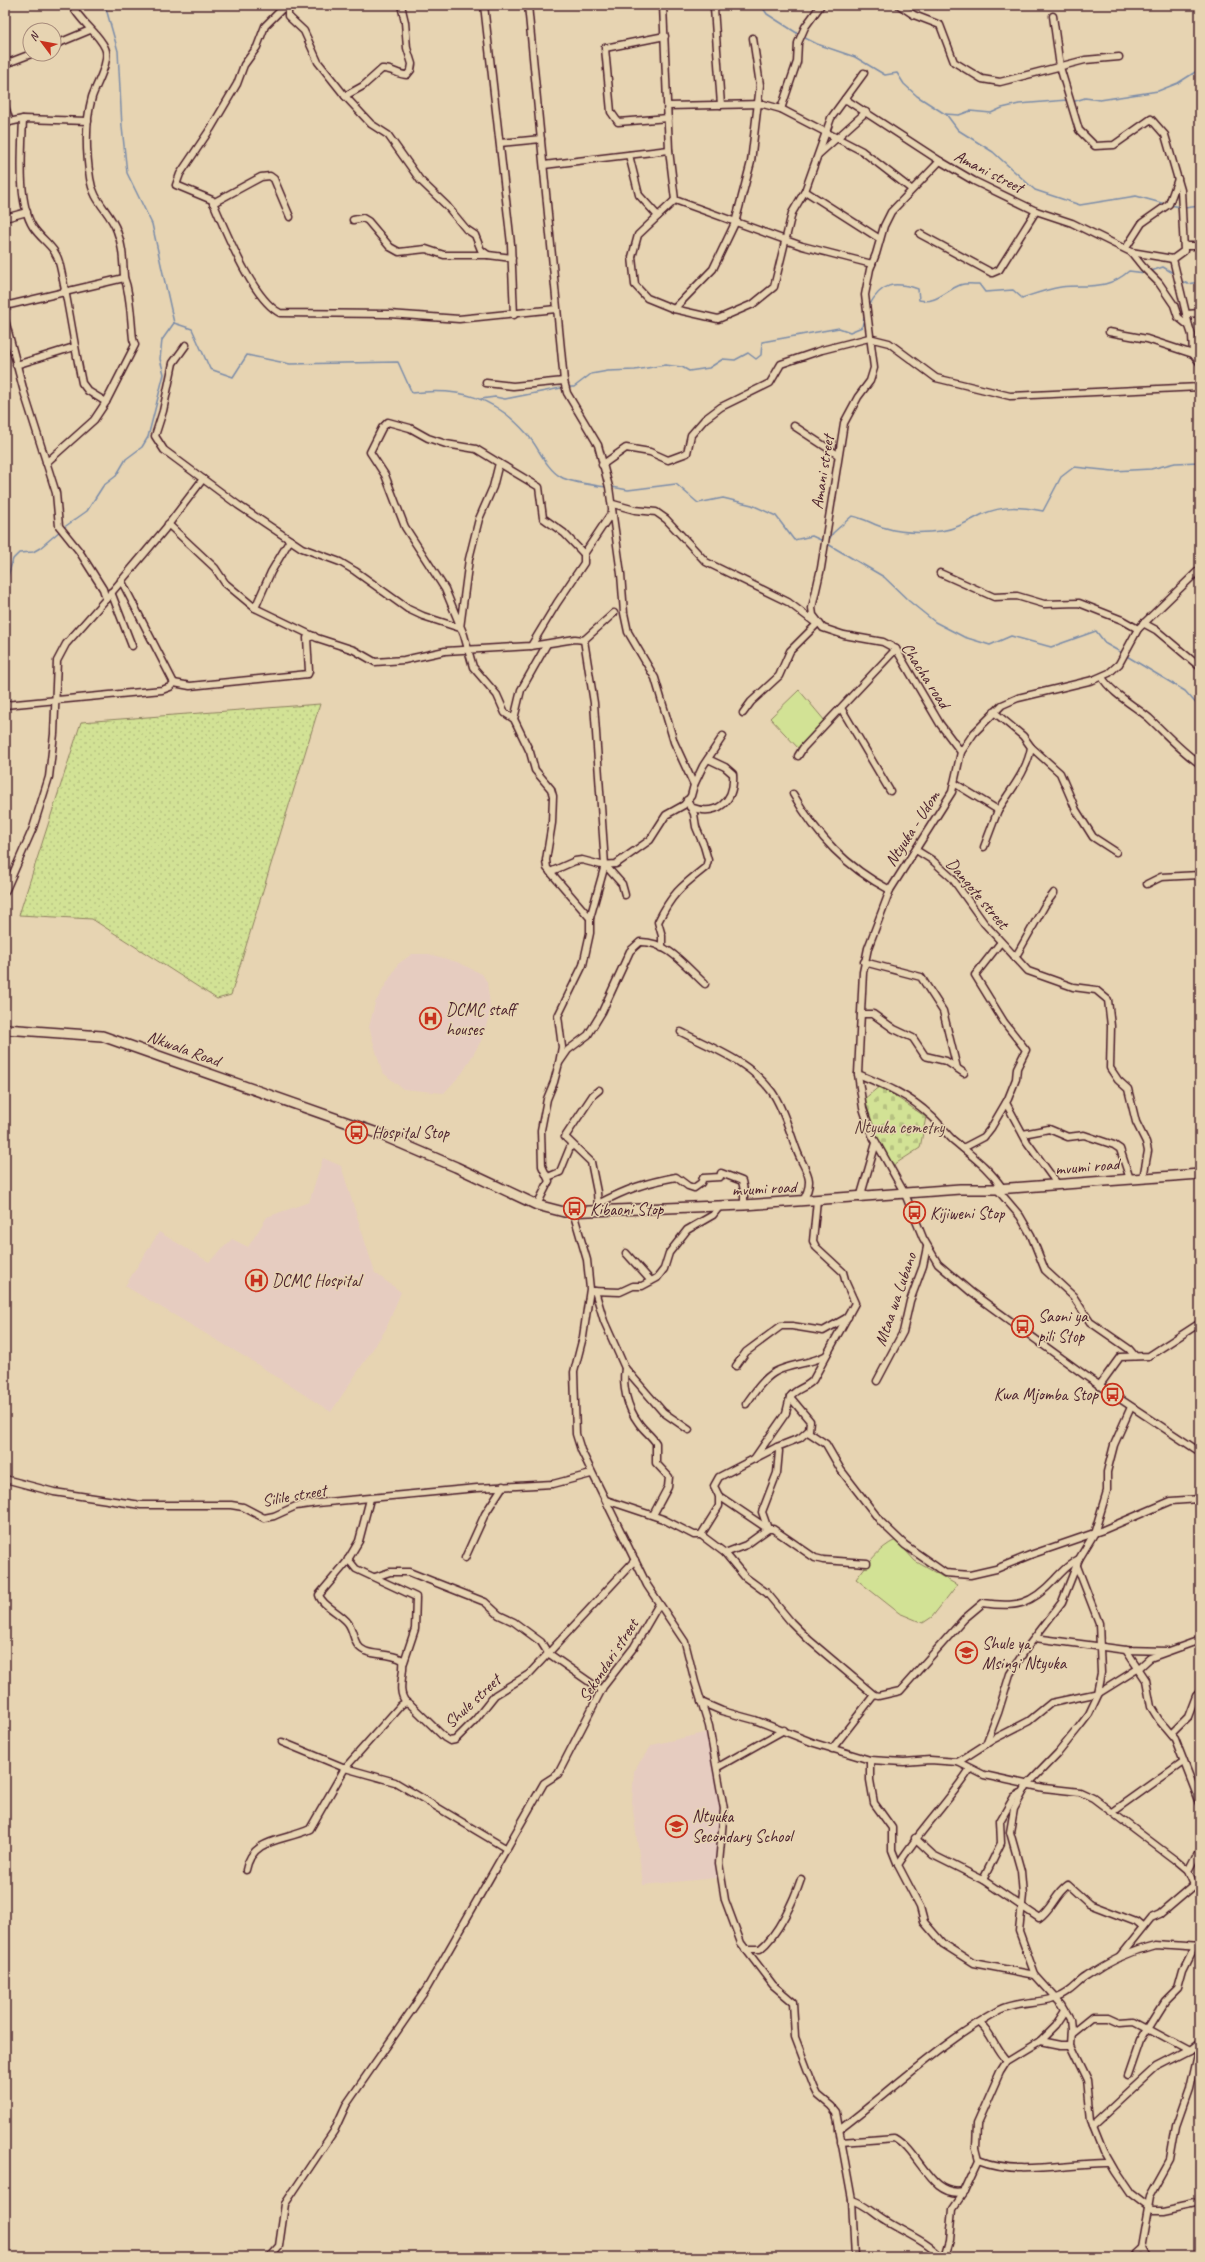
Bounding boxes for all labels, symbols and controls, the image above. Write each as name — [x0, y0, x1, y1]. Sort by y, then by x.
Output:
north arrow — [22, 22, 62, 62]
text: N — [26, 28, 42, 43]
street label: Amani street — [951, 145, 1029, 199]
street label: Amani street — [806, 431, 839, 511]
street label: Chacha road — [897, 638, 956, 715]
street label: Ntyuka - Udom — [880, 785, 946, 870]
street label: Dangote street — [942, 853, 1015, 935]
place label: DCMC staff houses — [446, 999, 519, 1040]
hospital icon: DCMC staff houses — [417, 1006, 443, 1032]
street label: Nkwala Road — [145, 1026, 225, 1072]
park label: Ntyuka cemetry — [854, 1117, 945, 1138]
bus stop icon: Hospital Stop — [343, 1119, 369, 1145]
place label: Hospital Stop — [372, 1122, 450, 1143]
street label: mvumi road — [1054, 1153, 1123, 1180]
street label: mvumi road — [731, 1176, 800, 1201]
bus stop icon: Kibaoni Stop — [562, 1196, 588, 1222]
place label: Kibaoni Stop — [590, 1199, 665, 1220]
bus stop icon: Kijiweni Stop — [902, 1200, 928, 1226]
place label: Kijiweni Stop — [930, 1203, 1006, 1224]
street label: Mtaa wa Lubano — [870, 1249, 922, 1349]
hospital icon: DCMC Hospital — [243, 1267, 269, 1293]
place label: DCMC Hospital — [272, 1270, 364, 1291]
place label: Saoni ya pili Stop — [1038, 1306, 1089, 1347]
bus stop icon: Saoni ya pili Stop — [1010, 1313, 1036, 1339]
bus stop icon: Kwa Mjomba Stop — [1100, 1381, 1126, 1407]
place label: Kwa Mjomba Stop — [994, 1384, 1100, 1405]
street label: Silile street — [260, 1479, 330, 1511]
street label: Sekondari street — [574, 1613, 644, 1706]
place label: Shule ya Msingi Ntyuka — [982, 1633, 1068, 1674]
school or university icon: Shule ya Msingi Ntyuka — [953, 1640, 979, 1666]
street label: Shule street — [440, 1668, 507, 1733]
place label: Ntyuka Secondary School — [692, 1806, 795, 1847]
school or university icon: Ntyuka Secondary School — [664, 1813, 690, 1839]

